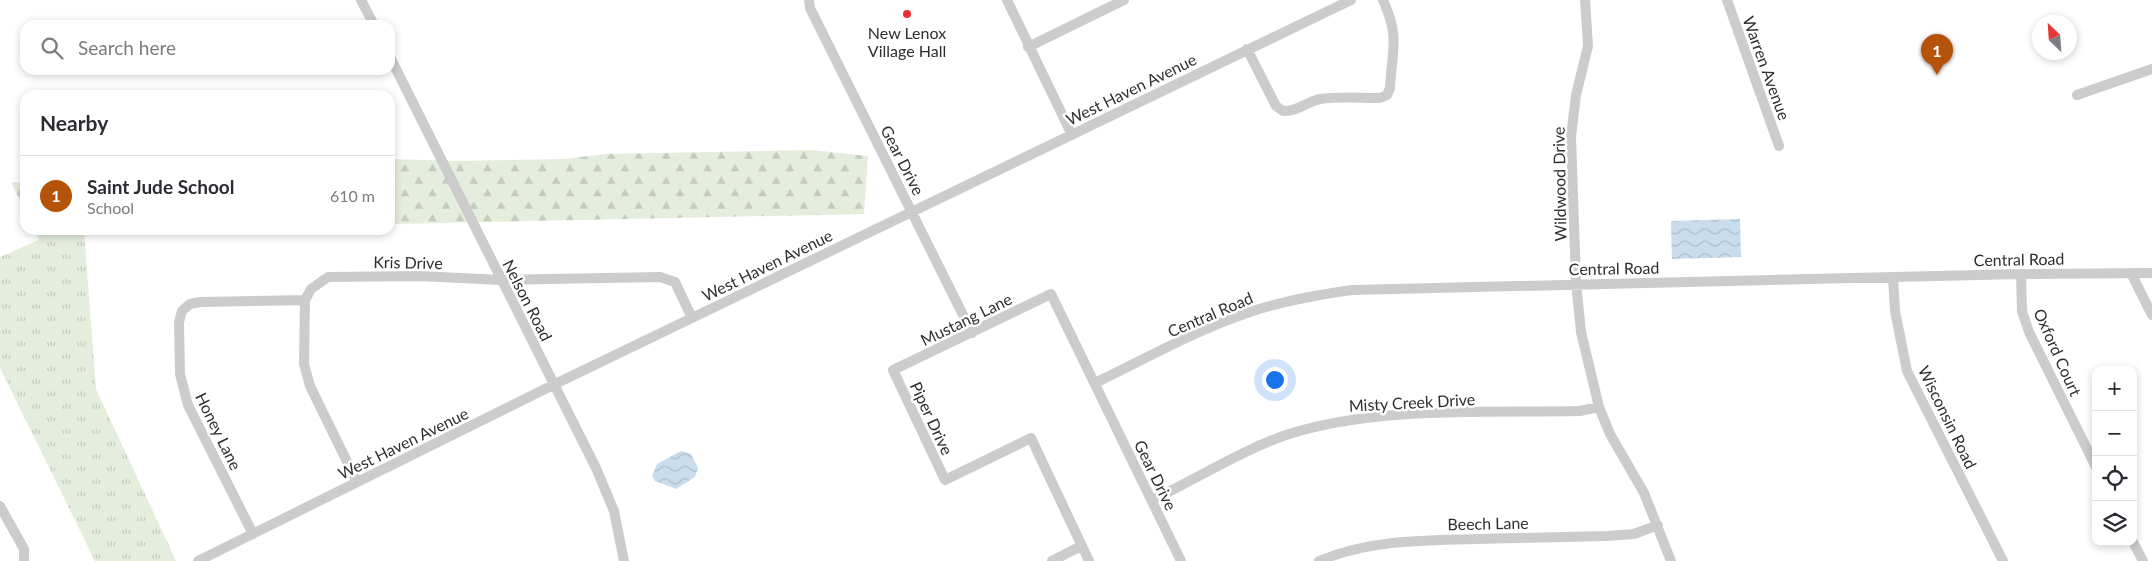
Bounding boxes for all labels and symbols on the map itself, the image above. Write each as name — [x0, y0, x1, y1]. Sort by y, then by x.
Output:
marker: New Lenox Village Hall — [901, 8, 913, 20]
street label: Warren Avenue — [1739, 14, 1795, 122]
north arrow — [2032, 15, 2077, 60]
place label: New Lenox Village Hall — [868, 23, 946, 60]
pin: 1 — [1921, 34, 1953, 75]
street label: West Haven Avenue — [1063, 49, 1199, 129]
street label: Gear Drive — [877, 122, 929, 198]
street label: Wildwood Drive — [1548, 126, 1570, 242]
street label: West Haven Avenue — [699, 225, 835, 305]
street label: Central Road — [1974, 249, 2064, 269]
street label: Kris Drive — [373, 252, 443, 272]
street label: Nelson Road — [499, 256, 557, 344]
street label: Central Road — [1569, 258, 1659, 278]
street label: Central Road — [1165, 288, 1255, 340]
street label: Mustang Lane — [917, 289, 1015, 349]
street label: Oxford Court — [2030, 305, 2086, 399]
street label: Wisconsin Road — [1915, 362, 1981, 472]
your location — [1262, 367, 1288, 393]
street label: Piper Drive — [907, 378, 957, 458]
street label: Honey Lane — [192, 389, 246, 473]
street label: Misty Creek Drive — [1348, 389, 1476, 415]
street label: West Haven Avenue — [335, 403, 471, 483]
street label: Gear Drive — [1131, 437, 1181, 513]
street label: Beech Lane — [1447, 513, 1529, 533]

